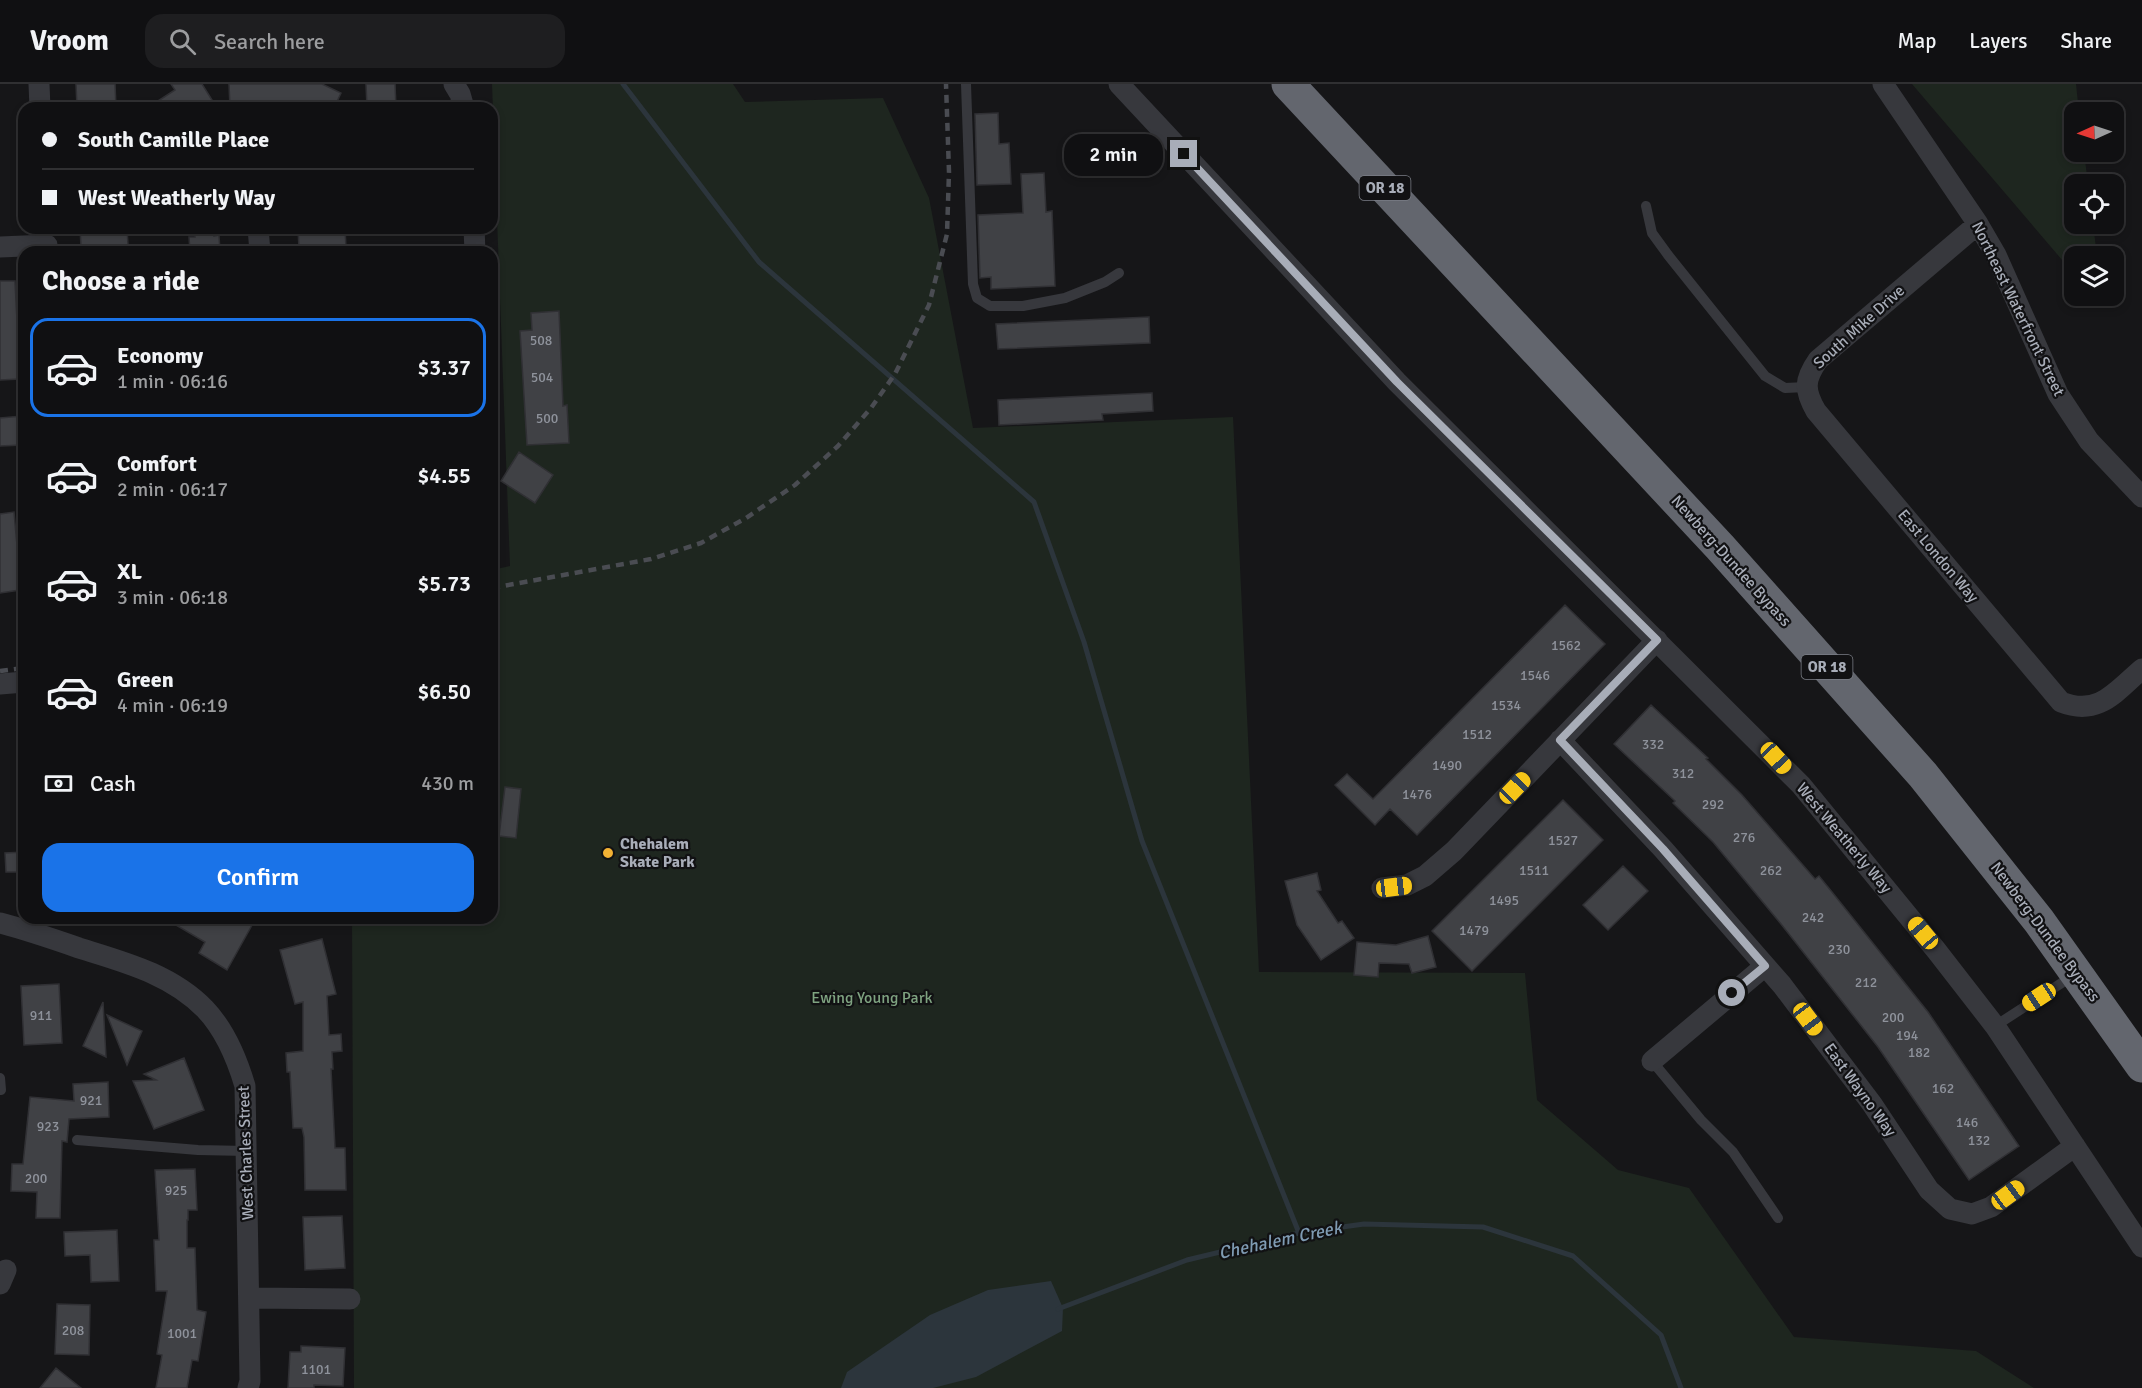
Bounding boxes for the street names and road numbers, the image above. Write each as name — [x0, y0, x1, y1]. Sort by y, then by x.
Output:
road number: OR 18 — [1360, 176, 1410, 200]
street label: Northeast Waterfront Street — [1967, 218, 2069, 400]
street label: South Mike Drive — [1809, 281, 1909, 373]
street label: Newberg-Dundee Bypass — [1667, 491, 1795, 631]
street label: East London Way — [1893, 505, 1983, 607]
road number: OR 18 — [1802, 655, 1852, 679]
street label: West Weatherly Way — [1792, 779, 1896, 898]
street label: Newberg-Dundee Bypass — [1986, 858, 2104, 1006]
street label: East Wayno Way — [1819, 1039, 1901, 1141]
street label: West Charles Street — [234, 1085, 258, 1220]

